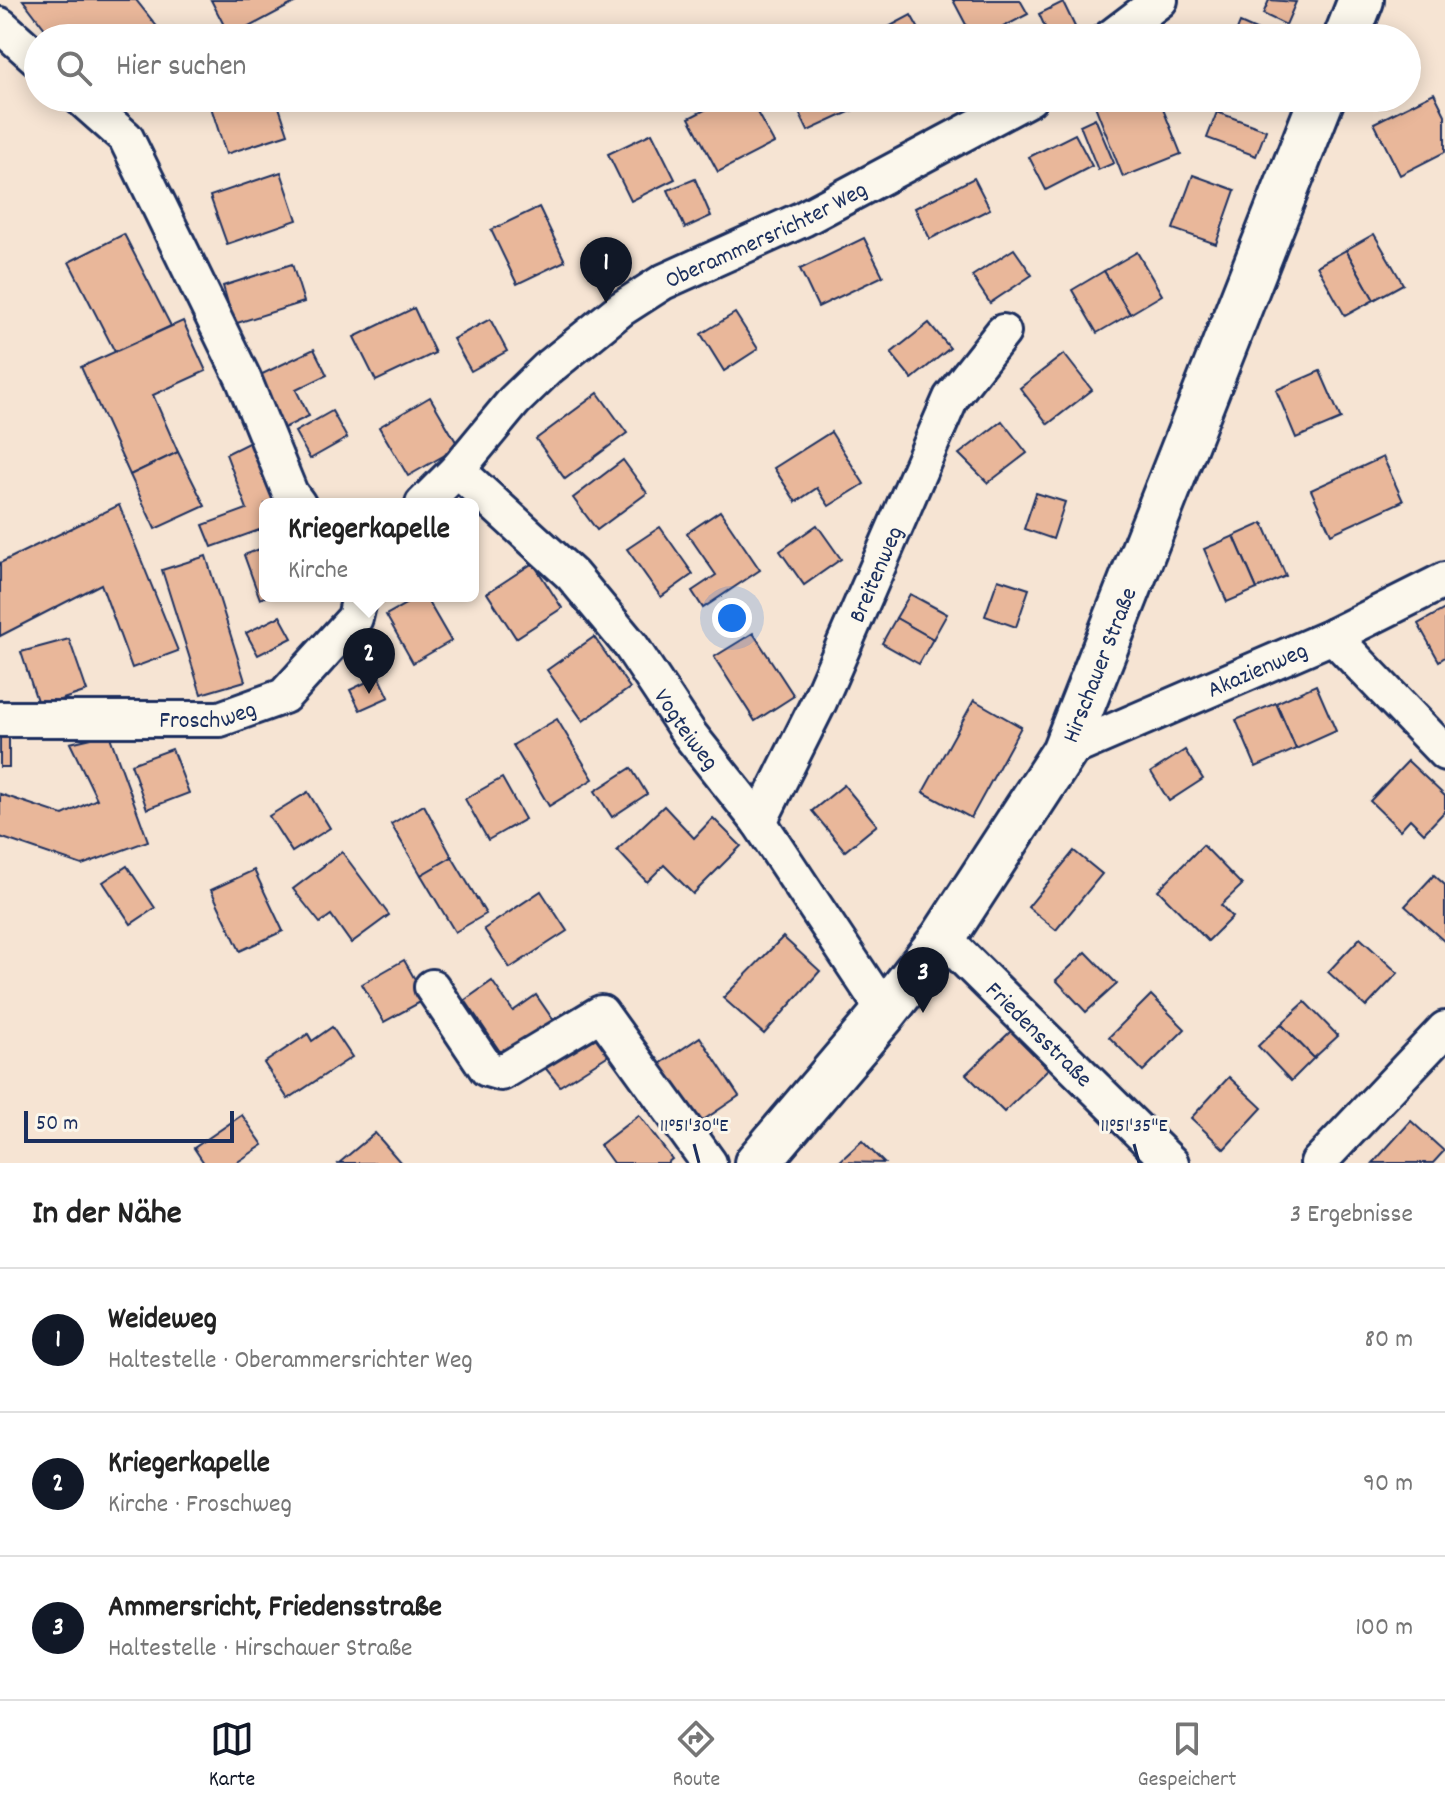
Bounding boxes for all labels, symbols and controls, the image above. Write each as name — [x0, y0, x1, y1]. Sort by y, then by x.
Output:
search box — [24, 24, 1421, 112]
icon: search — [52, 46, 96, 90]
text: Hier suchen — [116, 47, 246, 90]
street label: Oberammersrichter Weg — [660, 174, 874, 299]
pin: 1 — [580, 237, 632, 303]
popup — [259, 498, 479, 602]
text: Kriegerkapelle — [288, 510, 450, 553]
street label: Breitenweg — [841, 521, 913, 629]
text: Kirche — [288, 553, 348, 590]
street label: Hirschauer Straße — [1055, 583, 1147, 748]
your location — [712, 598, 752, 638]
pin: 2 — [343, 628, 395, 694]
street label: Akazienweg — [1203, 635, 1313, 708]
street label: Vogteiweg — [644, 683, 726, 779]
street label: Froschweg — [159, 693, 261, 739]
pin: 3 — [897, 947, 949, 1013]
street label: Friedensstraße — [976, 975, 1099, 1096]
scale bar — [24, 1107, 234, 1143]
text: 50 m — [36, 1109, 78, 1140]
text: 11°51'30"E — [660, 1113, 728, 1141]
text: 11°51'35"E — [1100, 1113, 1168, 1141]
text: In der Nähe — [32, 1191, 182, 1240]
text: 3 Ergebnisse — [1290, 1197, 1413, 1234]
text: Weideweg — [108, 1300, 217, 1343]
text: 1 — [55, 1322, 61, 1359]
text: 80 m — [1365, 1322, 1413, 1359]
text: Haltestelle · Oberammersrichter Weg — [108, 1343, 473, 1380]
text: Kriegerkapelle — [108, 1444, 270, 1487]
text: 2 — [52, 1466, 64, 1503]
text: 90 m — [1363, 1466, 1413, 1503]
text: Kirche · Froschweg — [108, 1487, 292, 1524]
text: Ammersricht, Friedensstraße — [108, 1588, 442, 1631]
text: 3 — [52, 1610, 64, 1647]
text: 100 m — [1355, 1610, 1413, 1647]
text: Haltestelle · Hirschauer Straße — [108, 1631, 413, 1668]
tab: Karte — [209, 1717, 255, 1796]
tab: Route — [672, 1717, 720, 1796]
tab: Gespeichert — [1138, 1717, 1236, 1796]

